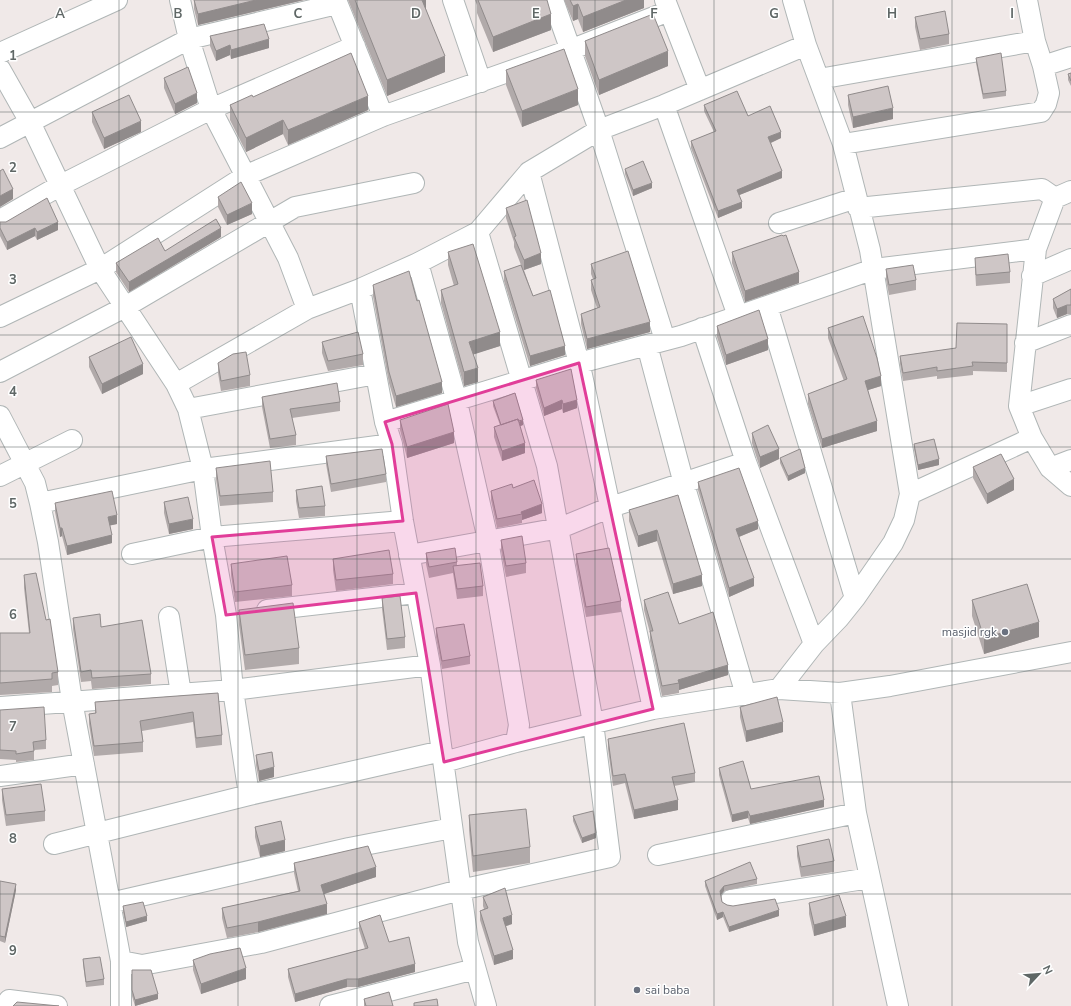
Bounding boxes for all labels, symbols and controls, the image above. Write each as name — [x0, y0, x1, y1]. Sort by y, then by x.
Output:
text: A — [55, 5, 65, 23]
text: B — [174, 5, 183, 23]
text: C — [294, 5, 303, 23]
text: D — [411, 5, 421, 23]
text: E — [532, 5, 540, 23]
text: F — [650, 5, 658, 23]
text: G — [769, 5, 779, 23]
text: H — [887, 5, 897, 23]
text: I — [1010, 5, 1014, 23]
text: 1 — [9, 47, 17, 65]
text: 2 — [9, 159, 17, 177]
text: 3 — [9, 271, 17, 289]
text: 4 — [9, 383, 17, 401]
text: 5 — [9, 495, 17, 513]
text: 6 — [9, 606, 17, 624]
place label: masjid rgk — [942, 624, 998, 640]
marker: masjid rgk — [1000, 627, 1010, 637]
text: 7 — [9, 718, 17, 736]
text: 8 — [9, 830, 17, 848]
text: 9 — [9, 942, 17, 960]
north arrow — [1019, 954, 1059, 994]
text: N — [1039, 963, 1056, 977]
place label: sai baba — [645, 982, 690, 998]
marker: sai baba — [632, 985, 642, 995]

